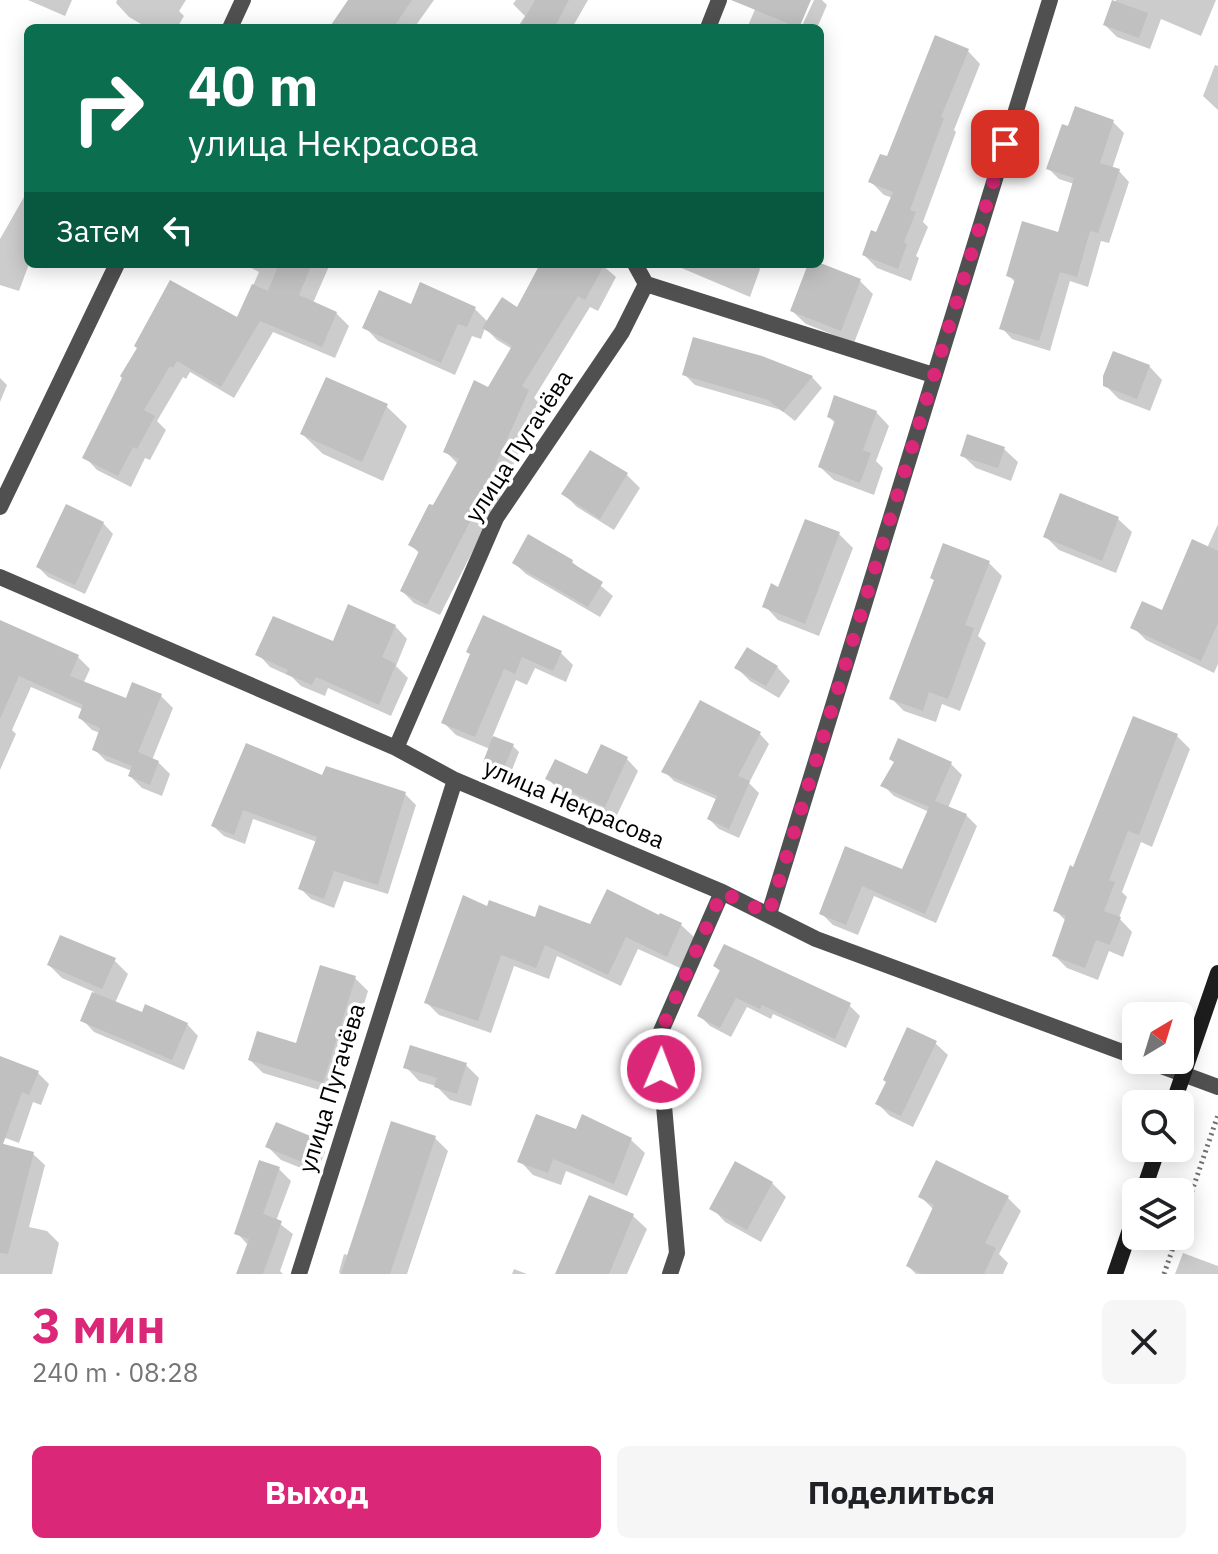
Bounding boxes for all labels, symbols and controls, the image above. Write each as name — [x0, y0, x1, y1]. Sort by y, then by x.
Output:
text: 40 m — [188, 49, 318, 121]
icon: right — [56, 56, 160, 160]
pin — [971, 110, 1039, 178]
text: улица Некрасова — [188, 119, 479, 166]
icon: arrive — [983, 122, 1027, 166]
icon: left — [156, 208, 200, 252]
text: Затем — [56, 211, 140, 250]
street label: улица Пугачёва — [457, 363, 579, 528]
street label: улица Некрасова — [479, 751, 670, 856]
street label: улица Пугачёва — [290, 999, 372, 1176]
north arrow — [1122, 1002, 1194, 1074]
map controls — [1122, 1002, 1194, 1250]
position arrow — [619, 1027, 703, 1111]
button: search — [1122, 1090, 1194, 1162]
button: layers — [1122, 1178, 1194, 1250]
text: 3 мин — [32, 1294, 166, 1356]
button: close — [1102, 1300, 1186, 1384]
text: 240 m · 08:28 — [32, 1355, 198, 1389]
button: Выход — [32, 1446, 601, 1538]
button: Поделиться — [617, 1446, 1186, 1538]

